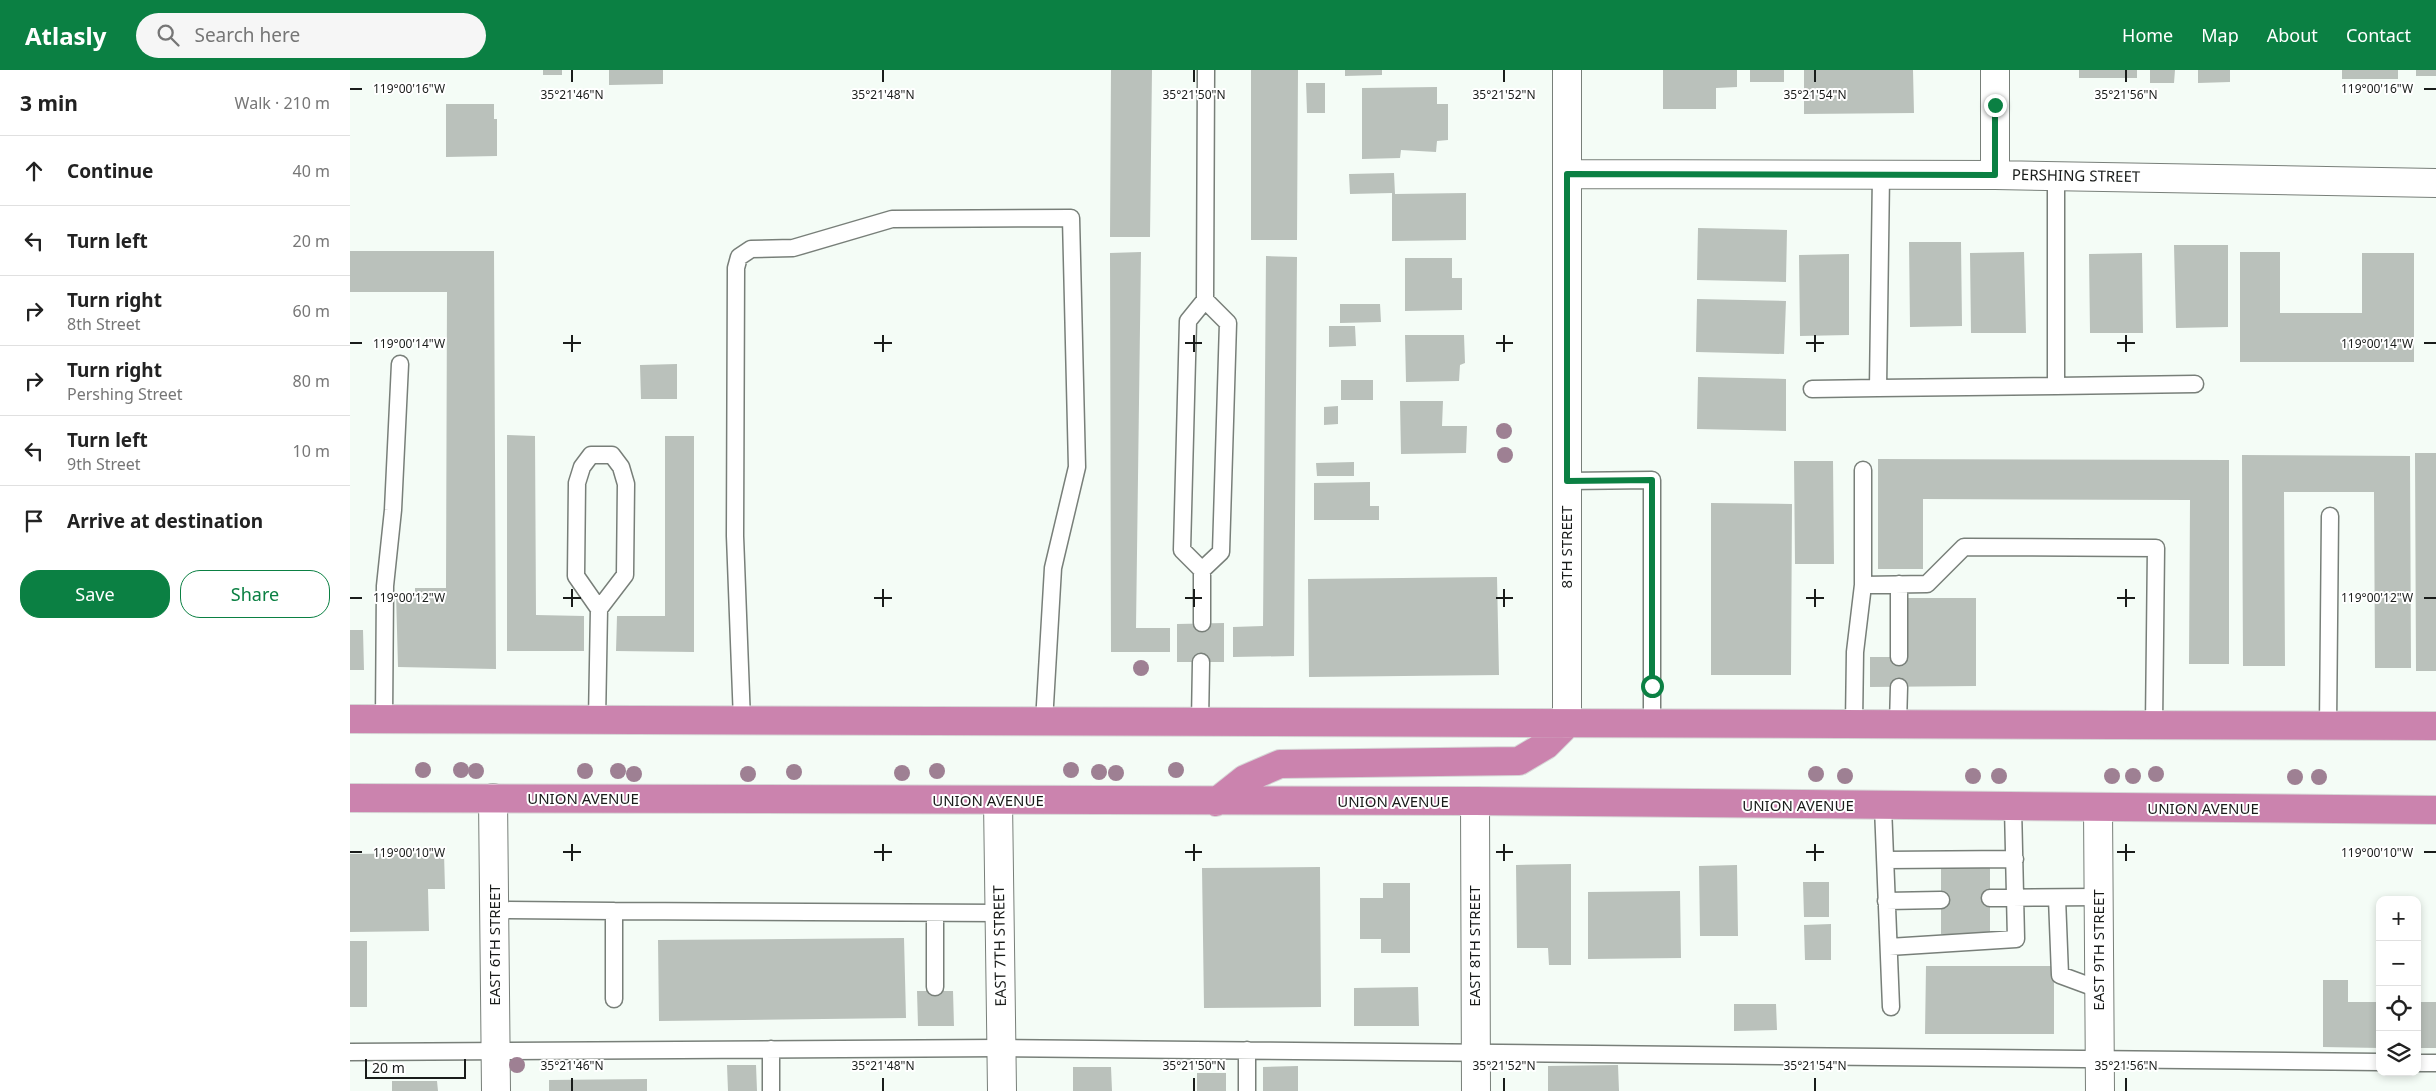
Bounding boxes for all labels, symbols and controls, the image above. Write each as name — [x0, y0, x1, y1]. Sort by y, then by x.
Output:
search box — [136, 13, 486, 58]
text: Atlasly — [25, 19, 106, 52]
icon: search — [154, 21, 182, 49]
text: Search here — [194, 22, 300, 48]
text: Home — [2122, 23, 2173, 47]
text: Map — [2201, 23, 2239, 47]
text: About — [2267, 23, 2318, 47]
text: Contact — [2346, 23, 2411, 47]
text: 119°00'16"W — [373, 80, 445, 97]
text: 119°00'16"W — [2341, 80, 2413, 97]
text: 35°21'46"N — [540, 86, 604, 103]
text: 35°21'48"N — [851, 86, 915, 103]
text: 35°21'50"N — [1162, 86, 1226, 103]
text: 35°21'52"N — [1472, 86, 1536, 103]
text: 35°21'54"N — [1783, 86, 1847, 103]
text: 35°21'56"N — [2094, 86, 2158, 103]
text: 3 min — [20, 89, 78, 117]
text: Walk · 210 m — [235, 92, 330, 114]
route end — [1984, 94, 2007, 117]
icon: ahead — [20, 157, 48, 185]
text: Continue — [67, 158, 153, 184]
text: 40 m — [293, 160, 330, 182]
street label: PERSHING STREET — [2012, 164, 2141, 186]
icon: left — [20, 227, 48, 255]
text: Turn left — [67, 228, 148, 254]
text: 20 m — [293, 230, 330, 252]
text: Turn right — [67, 287, 162, 313]
icon: right — [20, 297, 48, 325]
text: 60 m — [293, 300, 330, 322]
text: 8th Street — [67, 313, 141, 335]
text: 119°00'14"W — [373, 335, 445, 352]
text: 119°00'14"W — [2341, 335, 2413, 352]
text: Turn right — [67, 357, 162, 383]
icon: right — [20, 367, 48, 395]
text: 80 m — [293, 370, 330, 392]
text: Pershing Street — [67, 383, 183, 405]
text: Turn left — [67, 427, 148, 453]
icon: left — [20, 437, 48, 465]
text: 10 m — [293, 440, 330, 462]
text: 9th Street — [67, 453, 141, 475]
street label: 8TH STREET — [1556, 505, 1576, 588]
icon: arrive — [20, 507, 48, 535]
text: Arrive at destination — [67, 508, 263, 534]
button: Save — [20, 570, 170, 618]
button: Share — [180, 570, 330, 618]
text: 119°00'12"W — [373, 589, 445, 606]
text: 119°00'12"W — [2341, 589, 2413, 606]
route start — [1641, 675, 1664, 698]
street label: UNION AVENUE — [527, 788, 639, 808]
street label: UNION AVENUE — [932, 790, 1044, 810]
street label: UNION AVENUE — [1337, 791, 1449, 811]
street label: UNION AVENUE — [1742, 795, 1854, 815]
street label: UNION AVENUE — [2147, 798, 2259, 818]
text: 119°00'10"W — [373, 844, 445, 861]
text: 119°00'10"W — [2341, 844, 2413, 861]
street label: EAST 6TH STREET — [484, 884, 504, 1006]
street label: EAST 7TH STREET — [988, 885, 1010, 1007]
street label: EAST 8TH STREET — [1464, 885, 1484, 1007]
street label: EAST 9TH STREET — [2088, 889, 2108, 1011]
map controls — [2376, 896, 2421, 1076]
button: + — [2376, 896, 2421, 941]
button: − — [2376, 941, 2421, 986]
button: locate — [2376, 986, 2421, 1031]
button: layers — [2376, 1031, 2421, 1076]
scale bar — [365, 1056, 466, 1079]
text: 35°21'46"N — [540, 1057, 604, 1074]
text: 35°21'48"N — [851, 1057, 915, 1074]
text: 35°21'50"N — [1162, 1057, 1226, 1074]
text: 35°21'52"N — [1472, 1057, 1536, 1074]
text: 35°21'54"N — [1783, 1057, 1847, 1074]
text: 35°21'56"N — [2094, 1057, 2158, 1074]
text: 20 m — [372, 1058, 405, 1077]

